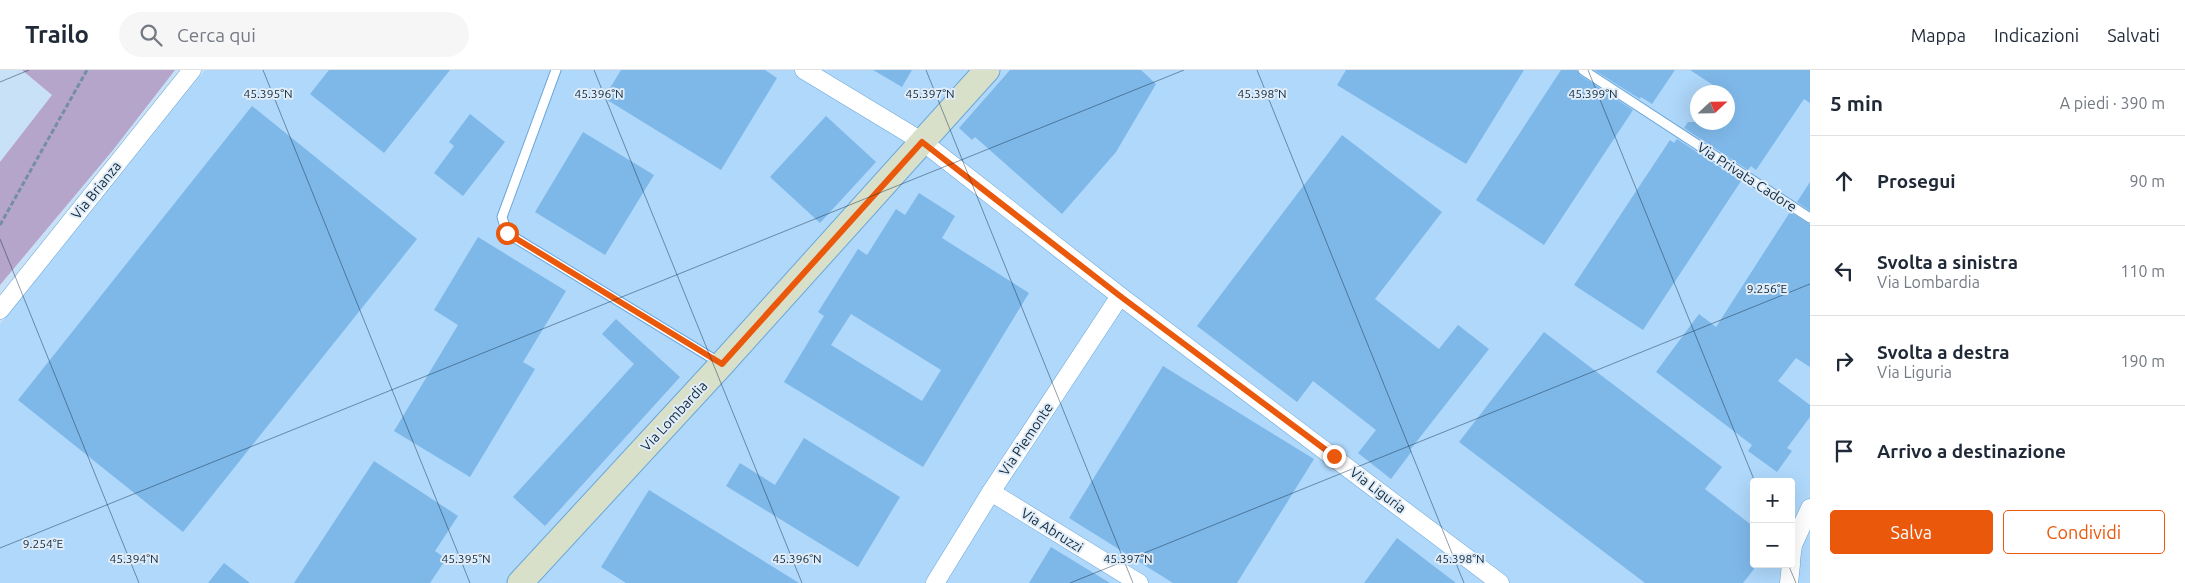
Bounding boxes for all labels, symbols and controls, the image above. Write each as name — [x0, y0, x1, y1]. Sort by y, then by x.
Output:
search box — [119, 12, 469, 57]
text: Trailo — [25, 21, 89, 48]
icon: search — [137, 21, 165, 49]
text: Cerca qui — [177, 24, 256, 46]
text: Mappa — [1911, 25, 1966, 45]
text: Indicazioni — [1994, 25, 2079, 45]
text: Salvati — [2107, 25, 2160, 45]
north arrow — [1690, 85, 1735, 130]
text: 45.395°N — [243, 87, 293, 100]
text: 45.396°N — [574, 87, 624, 100]
text: 45.397°N — [905, 87, 955, 100]
text: 45.398°N — [1237, 87, 1287, 100]
text: 45.399°N — [1568, 87, 1618, 100]
text: 5 min — [1830, 91, 1883, 115]
text: A piedi · 390 m — [2060, 94, 2165, 112]
street label: Via Privata Cadore — [1694, 139, 1800, 215]
street label: Via Brianza — [68, 158, 124, 222]
icon: ahead — [1830, 167, 1858, 195]
text: Prosegui — [1877, 170, 1956, 192]
text: 90 m — [2129, 172, 2165, 190]
route start — [496, 222, 519, 245]
text: Svolta a sinistra — [1877, 251, 2018, 273]
icon: left — [1830, 257, 1858, 285]
text: 110 m — [2120, 262, 2165, 280]
text: Via Lombardia — [1877, 273, 1980, 291]
text: 9.256°E — [1747, 282, 1788, 295]
text: Svolta a destra — [1877, 341, 2010, 363]
icon: right — [1830, 347, 1858, 375]
text: 190 m — [2120, 352, 2165, 370]
text: Via Liguria — [1877, 363, 1952, 381]
street label: Via Lombardia — [637, 378, 711, 454]
street label: Via Piemonte — [996, 400, 1056, 478]
icon: arrive — [1830, 437, 1858, 465]
text: Arrivo a destinazione — [1877, 440, 2066, 462]
route end — [1323, 445, 1346, 468]
street label: Via Liguria — [1347, 464, 1409, 516]
map controls — [1750, 478, 1795, 568]
button: + — [1750, 478, 1795, 523]
street label: Via Abruzzi — [1018, 505, 1086, 555]
button: Salva — [1830, 510, 1993, 554]
button: Condividi — [2003, 510, 2165, 554]
button: − — [1750, 523, 1795, 568]
text: 9.254°E — [23, 537, 64, 550]
text: 45.394°N — [109, 552, 159, 565]
text: 45.395°N — [441, 552, 491, 565]
text: 45.396°N — [772, 552, 822, 565]
text: 45.397°N — [1103, 552, 1153, 565]
text: 45.398°N — [1435, 552, 1485, 565]

